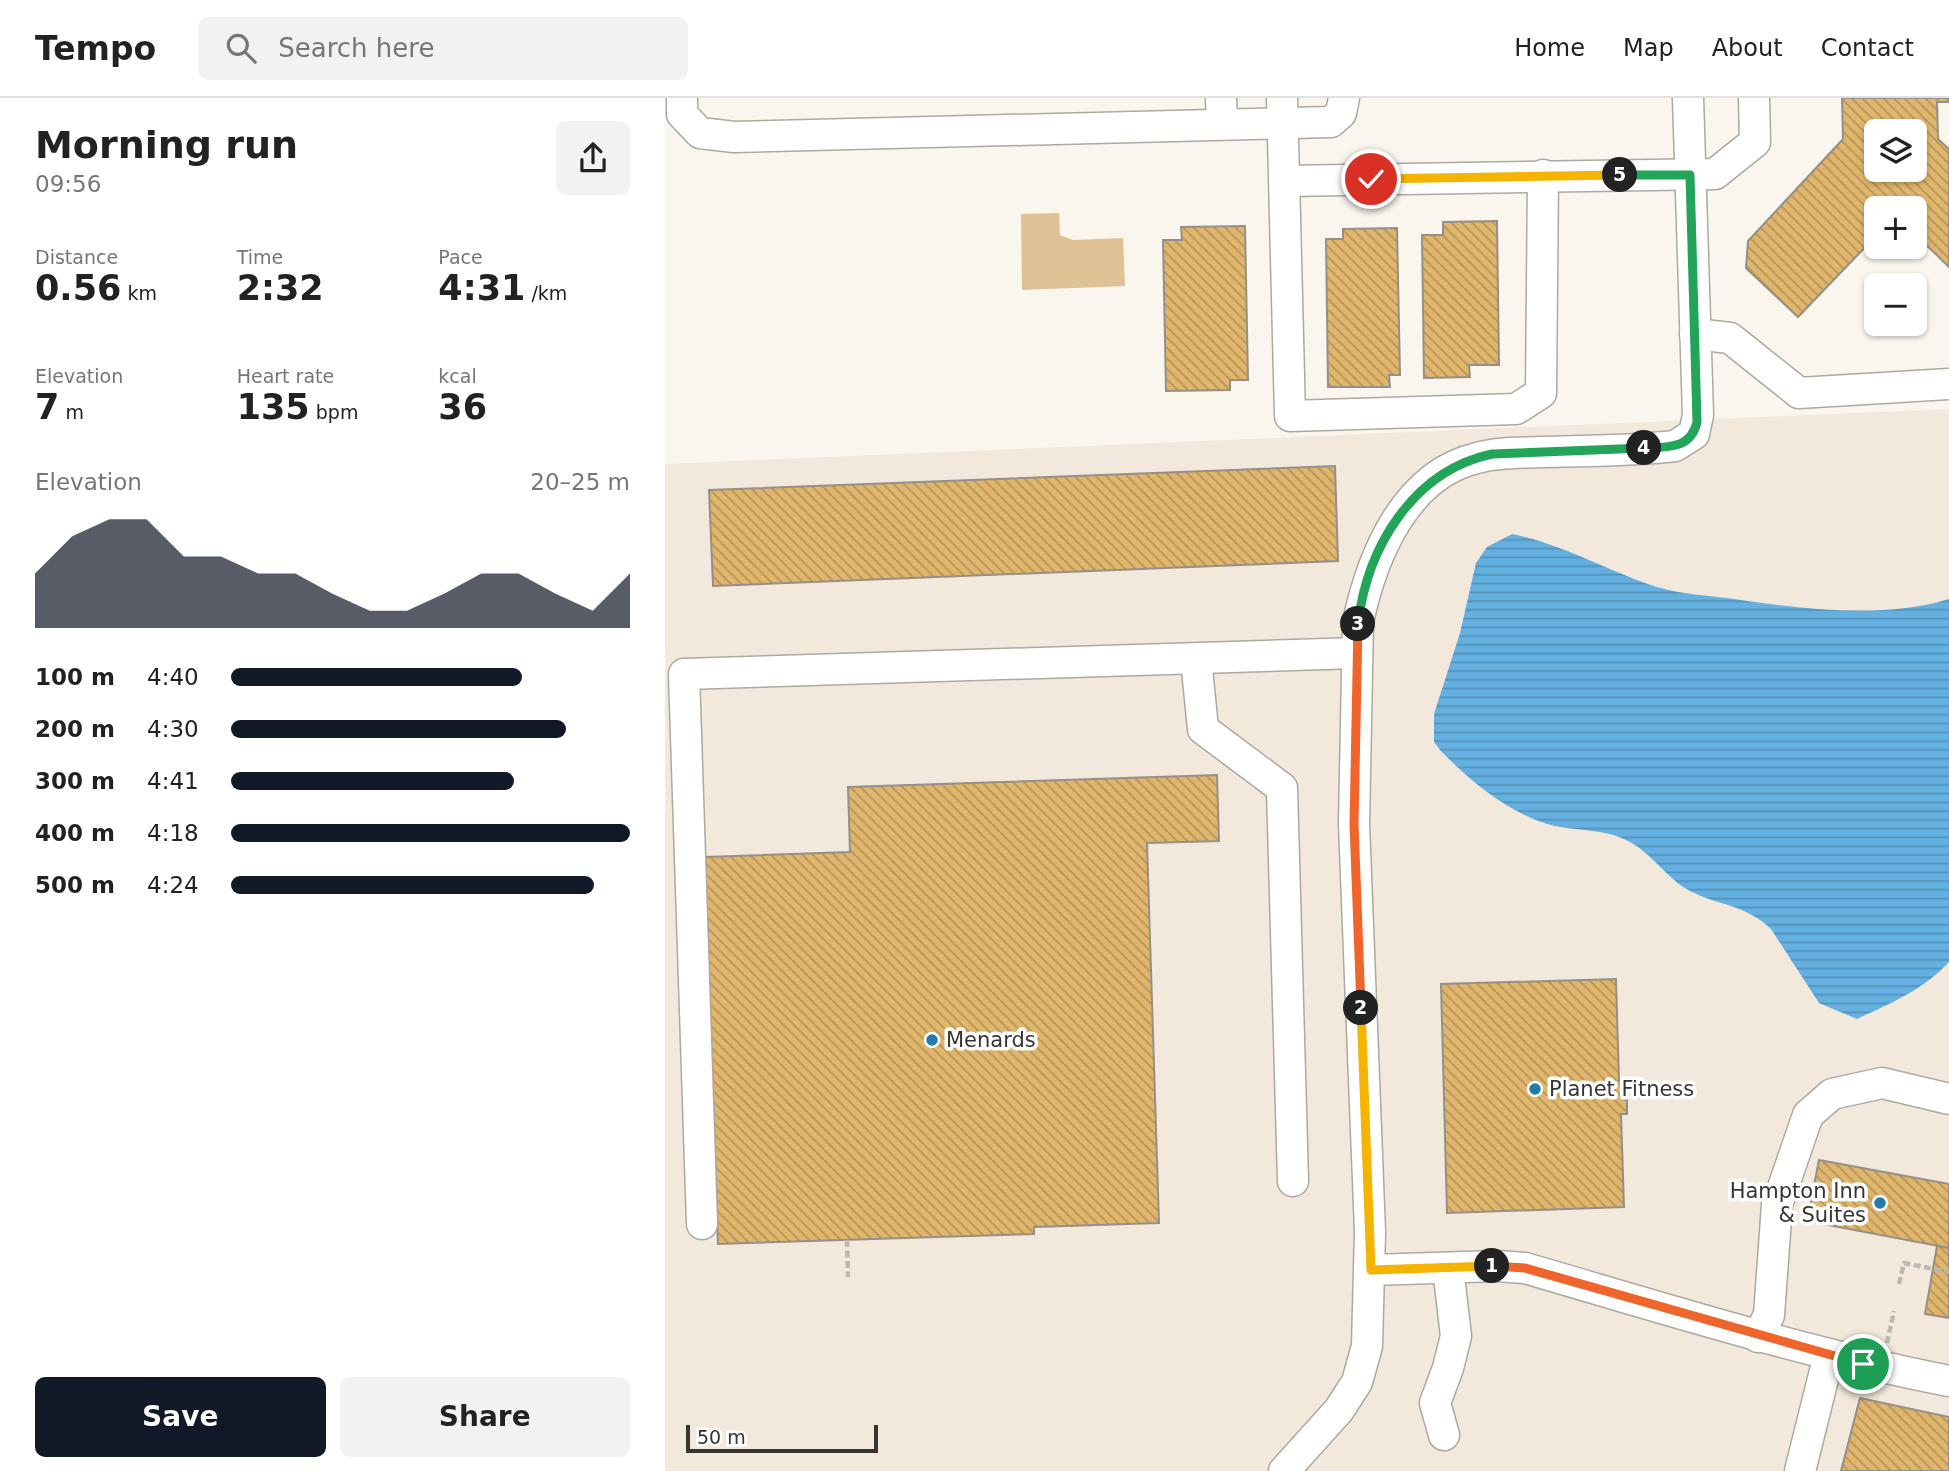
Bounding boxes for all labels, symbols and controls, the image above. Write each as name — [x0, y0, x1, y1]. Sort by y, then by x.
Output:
search box — [198, 17, 688, 80]
text: Tempo — [35, 29, 156, 68]
icon: search — [222, 29, 260, 67]
text: Search here — [278, 33, 434, 63]
text: Home — [1514, 34, 1585, 62]
text: Map — [1623, 34, 1674, 62]
text: About — [1712, 34, 1783, 62]
text: Contact — [1821, 34, 1914, 62]
map controls — [1864, 119, 1927, 336]
button: layers — [1864, 119, 1927, 182]
button: share — [556, 121, 630, 195]
text: Morning run — [35, 123, 298, 167]
pin — [1341, 149, 1401, 209]
pin: 5 — [1602, 158, 1637, 192]
icon: check — [1352, 160, 1390, 198]
text: 5 — [1613, 163, 1626, 185]
text: 09:56 — [35, 171, 101, 197]
button: + — [1864, 196, 1927, 259]
text: Distance — [35, 246, 118, 268]
text: Time — [237, 246, 283, 268]
text: Pace — [438, 246, 483, 268]
text: 0.56 — [35, 268, 121, 308]
text: 2:32 — [237, 268, 324, 308]
text: 4:31 — [438, 268, 525, 308]
button: − — [1864, 273, 1927, 336]
text: km — [121, 282, 157, 304]
text: /km — [525, 282, 567, 304]
text: Elevation — [35, 365, 123, 387]
text: Heart rate — [237, 365, 334, 387]
text: kcal — [438, 365, 477, 387]
text: 7 — [35, 387, 59, 427]
text: 135 — [237, 387, 310, 427]
text: 36 — [438, 387, 487, 427]
text: m — [59, 401, 84, 423]
text: bpm — [310, 401, 358, 423]
pin: 4 — [1627, 430, 1661, 466]
text: 4 — [1637, 436, 1650, 458]
text: Elevation — [35, 469, 142, 495]
text: 20–25 m — [530, 469, 630, 495]
pin: 3 — [1341, 606, 1375, 642]
text: 3 — [1351, 612, 1364, 634]
text: 100 m — [35, 664, 115, 690]
text: 4:40 — [147, 664, 199, 690]
text: 200 m — [35, 716, 115, 742]
text: 4:30 — [147, 716, 199, 742]
text: 300 m — [35, 768, 115, 794]
text: 4:41 — [147, 768, 199, 794]
text: 400 m — [35, 820, 115, 846]
text: 4:18 — [147, 820, 199, 846]
text: 500 m — [35, 872, 115, 898]
text: 4:24 — [147, 872, 199, 898]
pin: 2 — [1343, 990, 1379, 1026]
text: 2 — [1354, 996, 1367, 1018]
place label: Menards — [946, 1028, 1036, 1052]
marker: Menards — [924, 1032, 940, 1048]
place label: Planet Fitness — [1549, 1077, 1694, 1101]
marker: Planet Fitness — [1527, 1081, 1543, 1097]
place label: Hampton Inn & Suites — [1730, 1179, 1866, 1227]
marker: Hampton Inn & Suites — [1872, 1195, 1888, 1211]
pin: 1 — [1475, 1248, 1509, 1284]
text: 1 — [1485, 1254, 1498, 1276]
pin — [1833, 1334, 1893, 1394]
icon: arrive — [1844, 1345, 1882, 1383]
button: Save — [35, 1377, 326, 1457]
button: Share — [340, 1377, 630, 1457]
scale bar — [686, 1422, 879, 1454]
text: 50 m — [697, 1426, 746, 1448]

